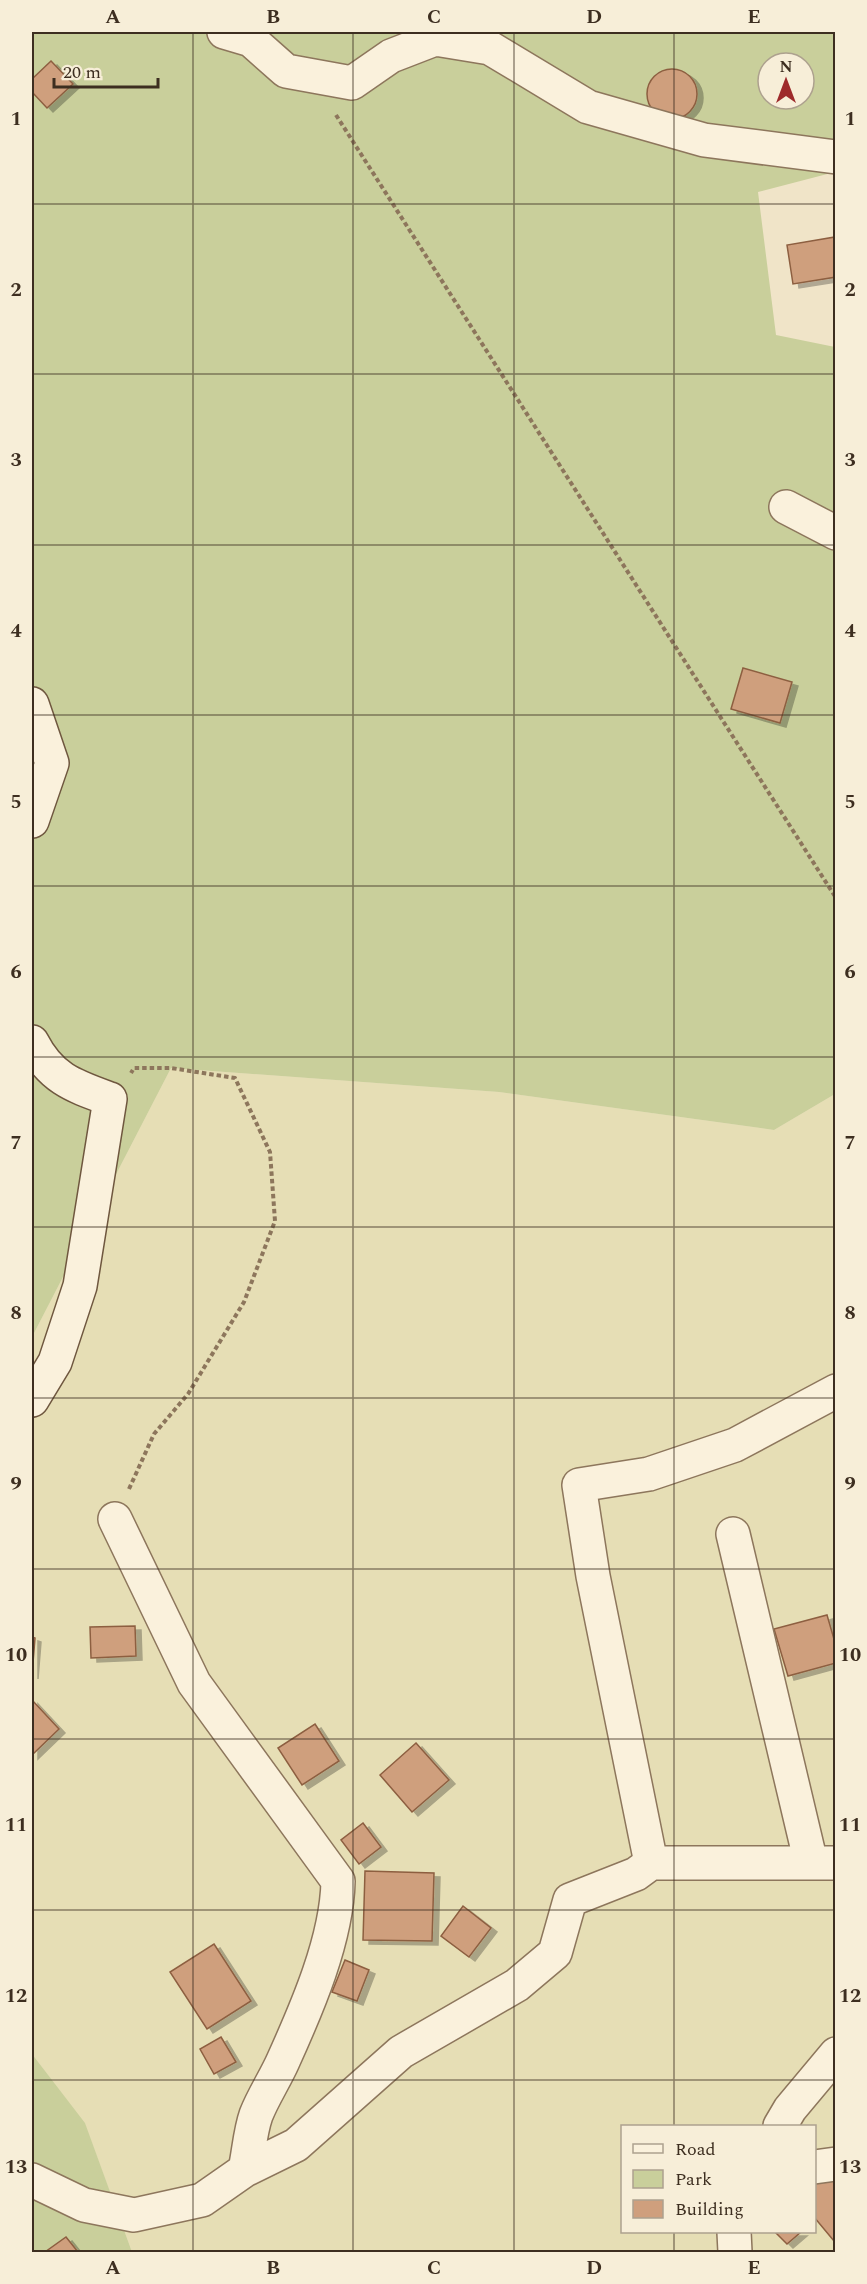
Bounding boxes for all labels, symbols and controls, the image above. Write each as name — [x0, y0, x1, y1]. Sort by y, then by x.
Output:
text: A — [105, 2, 121, 32]
text: B — [266, 2, 280, 32]
text: C — [427, 2, 441, 32]
text: D — [586, 2, 602, 32]
text: E — [747, 2, 761, 32]
scale bar — [54, 51, 158, 89]
north arrow — [756, 51, 816, 111]
text: N — [779, 55, 793, 79]
text: 20 m — [63, 59, 101, 86]
text: 1 — [10, 104, 22, 134]
text: 1 — [844, 104, 856, 134]
text: 2 — [10, 275, 22, 305]
text: 2 — [844, 275, 856, 305]
text: 3 — [10, 445, 22, 475]
text: 3 — [844, 445, 856, 475]
text: 4 — [10, 616, 22, 646]
text: 4 — [844, 616, 856, 646]
text: 5 — [10, 787, 22, 817]
text: 5 — [844, 787, 856, 817]
text: 6 — [10, 957, 22, 987]
text: 6 — [844, 957, 856, 987]
text: 7 — [10, 1128, 22, 1158]
text: 7 — [844, 1128, 856, 1158]
text: 8 — [10, 1298, 22, 1328]
text: 8 — [844, 1298, 856, 1328]
text: 9 — [10, 1469, 22, 1499]
text: 9 — [844, 1469, 856, 1499]
text: 10 — [5, 1640, 27, 1670]
text: 10 — [839, 1640, 861, 1670]
text: 11 — [5, 1810, 27, 1840]
text: 11 — [839, 1810, 861, 1840]
text: 12 — [5, 1981, 27, 2011]
text: 12 — [839, 1981, 861, 2011]
legend — [621, 2125, 816, 2233]
text: Road — [675, 2136, 716, 2163]
text: 13 — [5, 2152, 27, 2182]
text: 13 — [839, 2152, 861, 2182]
text: Park — [675, 2166, 712, 2193]
text: Building — [675, 2196, 744, 2223]
text: A — [105, 2253, 121, 2283]
text: B — [266, 2253, 280, 2283]
text: C — [427, 2253, 441, 2283]
text: D — [586, 2253, 602, 2283]
text: E — [747, 2253, 761, 2283]

